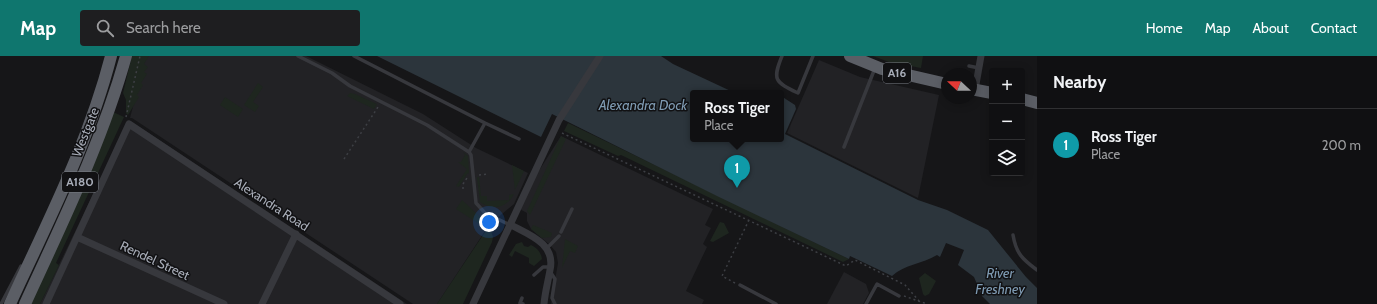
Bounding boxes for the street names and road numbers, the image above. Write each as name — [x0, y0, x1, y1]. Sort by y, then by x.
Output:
road number: A16 — [883, 63, 911, 83]
street label: Westgate — [68, 105, 102, 159]
road number: A180 — [62, 172, 98, 192]
street label: Alexandra Road — [232, 174, 312, 234]
street label: Rendel Street — [118, 237, 193, 283]

